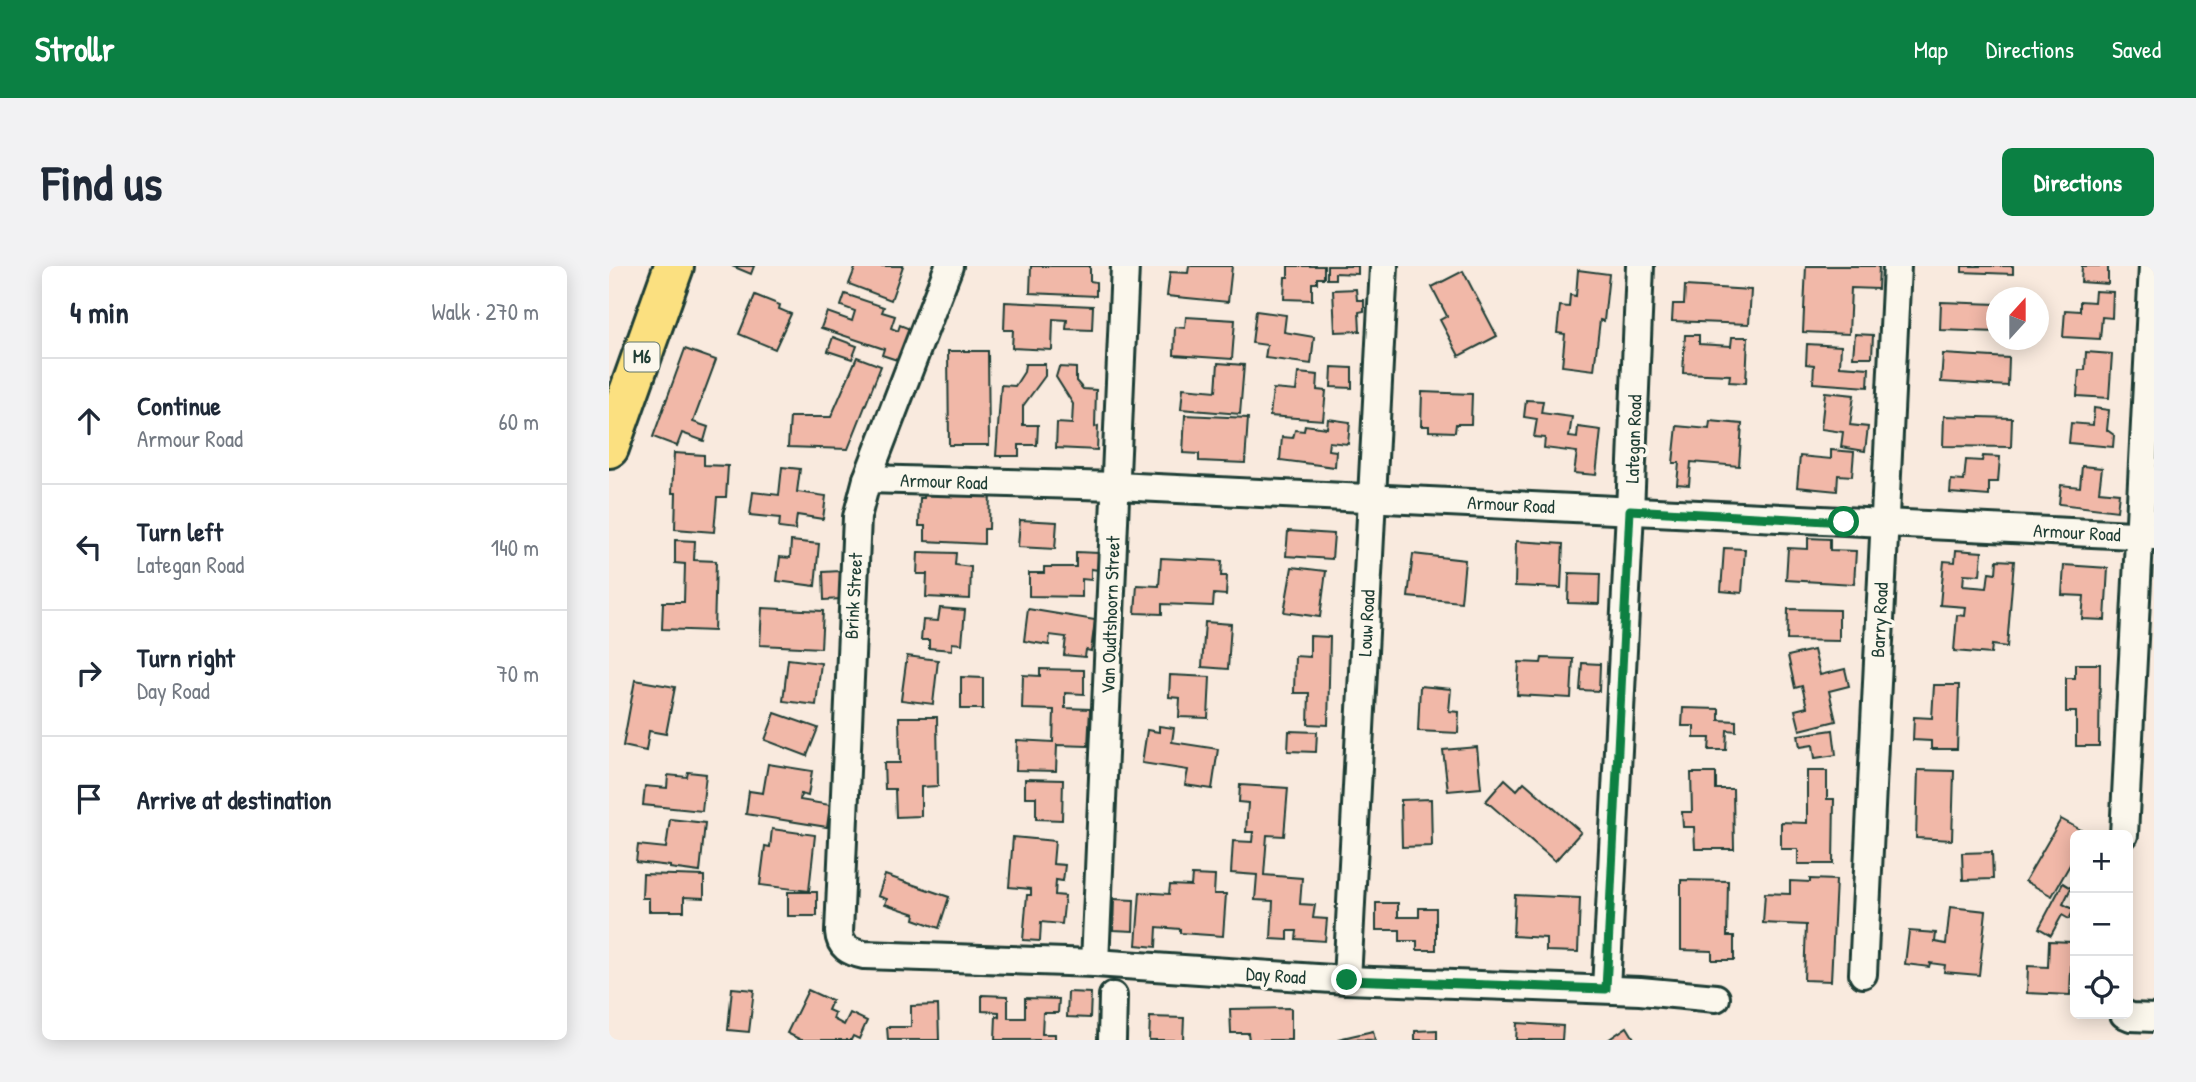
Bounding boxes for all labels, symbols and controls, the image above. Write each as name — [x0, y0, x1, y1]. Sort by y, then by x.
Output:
text: Strollr — [35, 27, 114, 71]
text: Map — [1914, 33, 1948, 65]
text: Directions — [1986, 33, 2074, 65]
text: Saved — [2112, 33, 2161, 65]
button: Directions — [2002, 148, 2154, 216]
text: Find us — [42, 149, 162, 215]
north arrow — [1986, 287, 2049, 350]
text: 4 min — [70, 292, 129, 332]
text: Walk · 270 m — [432, 296, 539, 327]
road number: M6 — [625, 342, 659, 372]
text: Continue — [137, 388, 221, 423]
street label: Lategan Road — [1618, 394, 1648, 484]
icon: ahead — [70, 402, 108, 440]
text: 60 m — [499, 406, 539, 437]
text: Armour Road — [137, 423, 243, 454]
street label: Armour Road — [900, 466, 989, 496]
street label: Armour Road — [1467, 489, 1556, 519]
route start — [1828, 506, 1859, 537]
text: Turn left — [137, 514, 223, 549]
street label: Armour Road — [2033, 517, 2122, 547]
icon: left — [70, 528, 108, 566]
text: 140 m — [491, 532, 539, 563]
street label: Van Oudtshoorn Street — [1094, 535, 1126, 695]
text: Lategan Road — [137, 549, 244, 580]
street label: Brink Street — [838, 552, 868, 640]
street label: Barry Road — [1864, 581, 1894, 658]
street label: Louw Road — [1351, 588, 1381, 657]
text: Turn right — [137, 640, 235, 675]
icon: right — [70, 654, 108, 692]
text: 70 m — [496, 658, 539, 689]
text: Day Road — [137, 675, 210, 706]
icon: arrive — [70, 780, 108, 818]
text: Arrive at destination — [137, 782, 332, 817]
map controls — [2070, 830, 2133, 1019]
button: + — [2070, 830, 2133, 893]
button: − — [2070, 893, 2133, 956]
button: locate — [2070, 956, 2133, 1019]
street label: Day Road — [1245, 960, 1307, 990]
route end — [1331, 964, 1362, 995]

